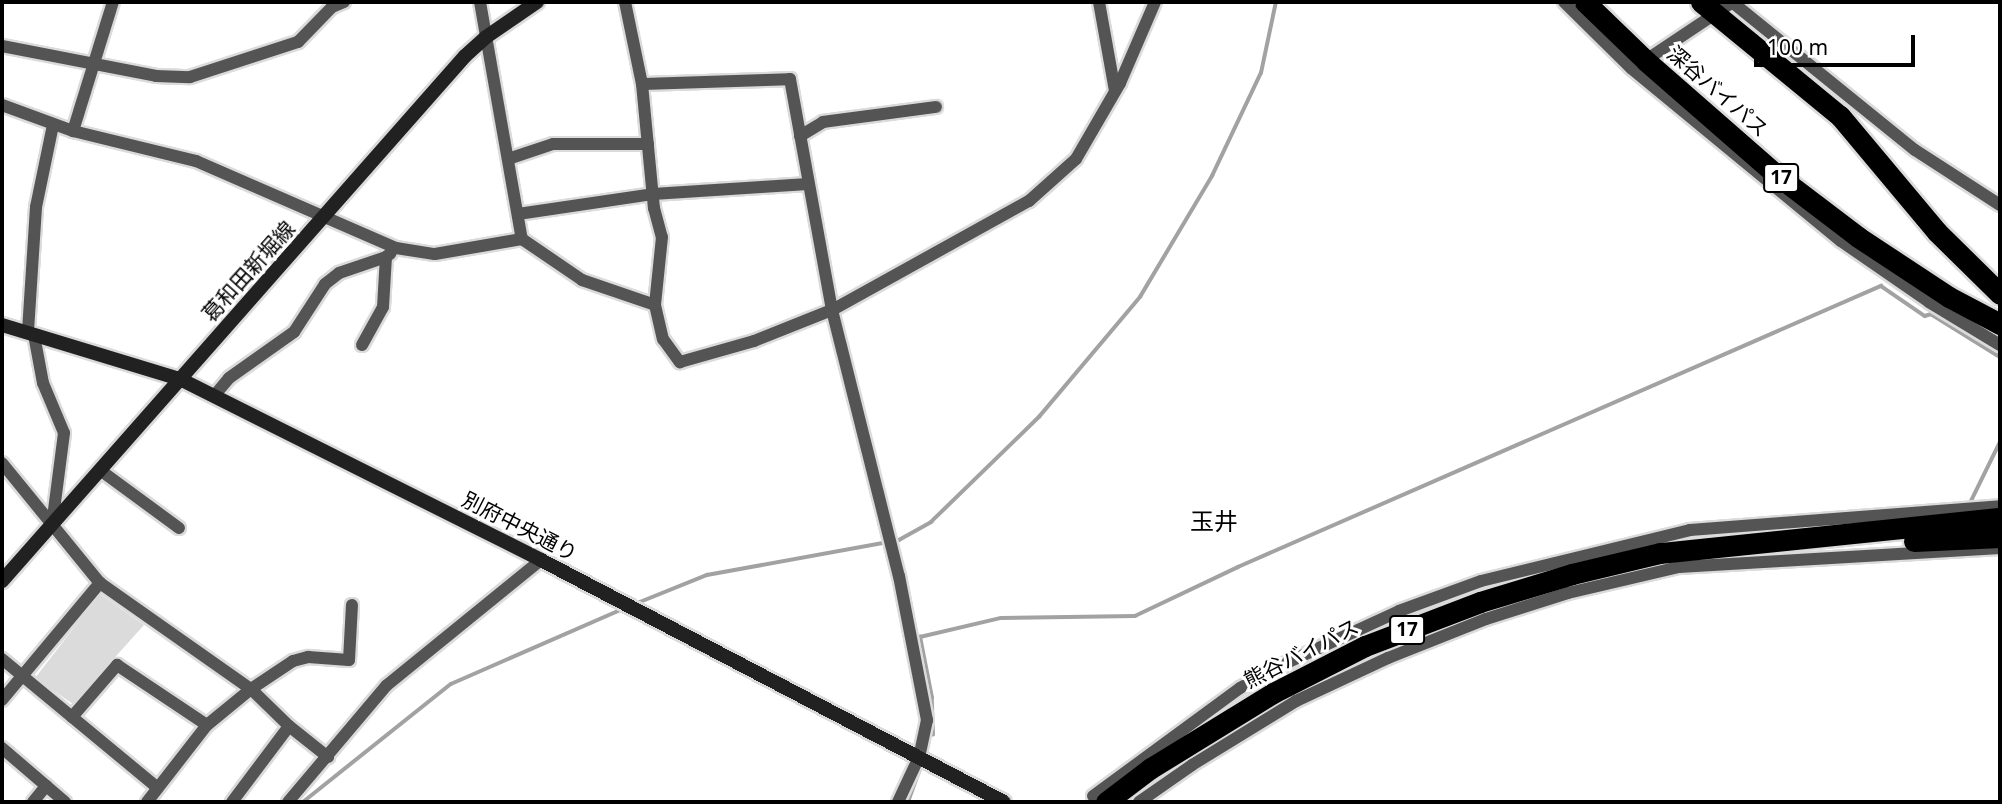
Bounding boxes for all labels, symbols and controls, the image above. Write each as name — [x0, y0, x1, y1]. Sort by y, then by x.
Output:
scale bar — [1757, 21, 1918, 65]
text: 100 m — [1767, 33, 1828, 61]
street label: 深谷バイパス — [1662, 40, 1774, 142]
road number: 17 — [1762, 162, 1800, 194]
street label: 葛和田新堀線 — [196, 216, 300, 326]
street label: 別府中央通り — [458, 486, 582, 566]
district label: 玉井 — [1190, 507, 1238, 535]
street label: 熊谷バイパス — [1239, 613, 1363, 693]
road number: 17 — [1388, 614, 1426, 646]

